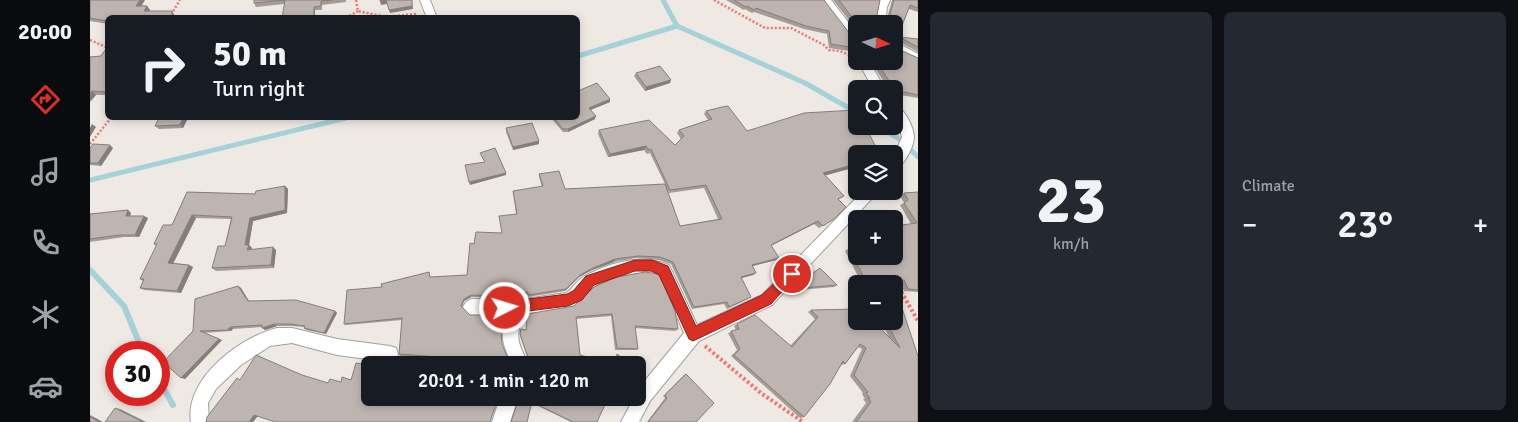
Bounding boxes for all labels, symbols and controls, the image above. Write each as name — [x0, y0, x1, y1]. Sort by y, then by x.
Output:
north arrow — [848, 15, 902, 70]
map controls — [848, 15, 903, 330]
text: 20:00 — [18, 18, 72, 45]
text: 50 m — [213, 32, 287, 75]
icon: right — [130, 35, 195, 100]
text: Turn right — [213, 75, 305, 102]
button: search — [848, 80, 903, 135]
icon: directions — [28, 82, 63, 117]
button: layers — [848, 145, 903, 200]
icon: music — [28, 154, 63, 189]
text: 23 — [1036, 161, 1106, 241]
text: Climate — [1242, 176, 1295, 196]
text: 23° — [1337, 201, 1393, 248]
text: − — [1242, 208, 1257, 242]
text: + — [1473, 208, 1488, 242]
button: + — [848, 210, 903, 265]
icon: phone — [28, 225, 63, 260]
text: km/h — [1053, 234, 1089, 254]
pin — [771, 253, 813, 295]
icon: arrive — [778, 260, 806, 288]
button: − — [848, 275, 903, 330]
position arrow — [478, 281, 530, 333]
icon: climate — [28, 297, 63, 332]
speed limit sign: 30 — [105, 341, 170, 406]
icon: car — [28, 369, 63, 404]
text: 20:01 · 1 min · 120 m — [418, 369, 589, 393]

